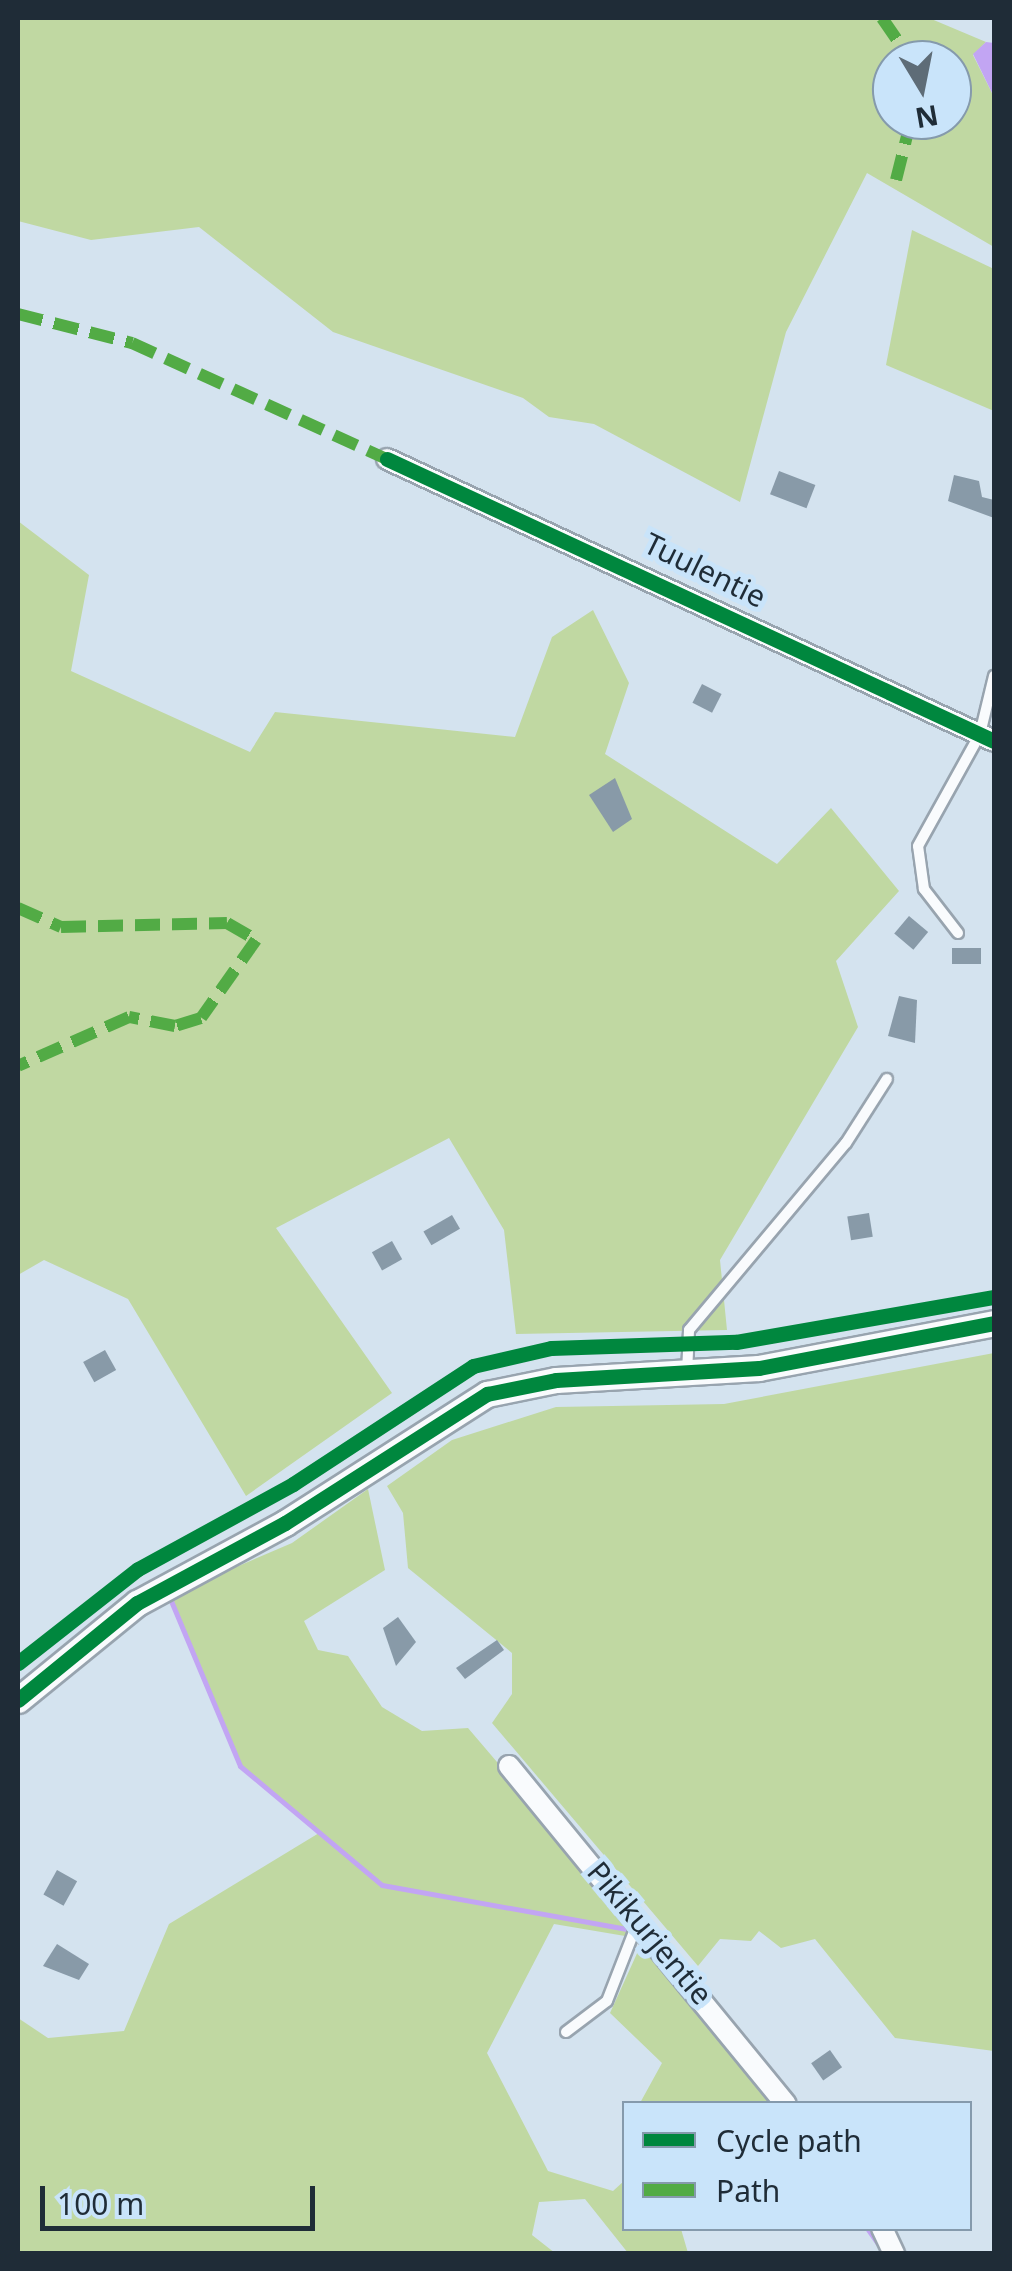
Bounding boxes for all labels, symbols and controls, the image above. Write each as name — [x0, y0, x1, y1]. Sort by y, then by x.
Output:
north arrow — [872, 40, 972, 140]
text: N — [912, 97, 941, 138]
street label: Tuulentie — [638, 525, 772, 615]
street label: Pikikurjentie — [580, 1854, 720, 2012]
legend — [622, 2101, 972, 2231]
text: Cycle path — [716, 2120, 862, 2161]
scale bar — [45, 2166, 320, 2228]
text: Path — [716, 2170, 780, 2211]
text: 100 m — [57, 2183, 144, 2224]

